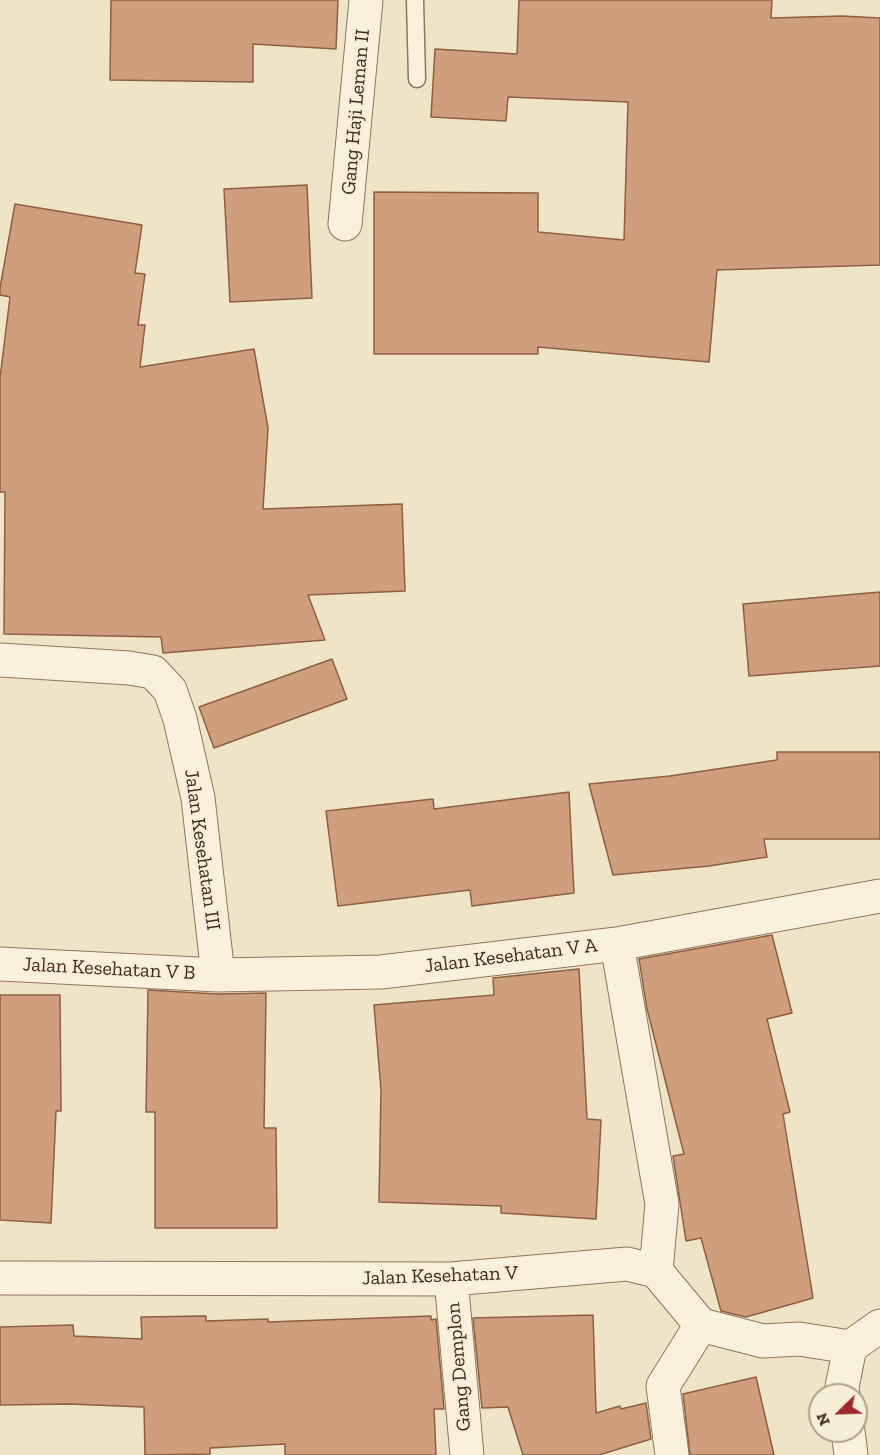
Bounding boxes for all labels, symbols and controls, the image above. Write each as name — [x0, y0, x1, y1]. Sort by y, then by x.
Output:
street label: Gang Haji Leman II — [337, 28, 375, 196]
street label: Jalan Kesehatan III — [179, 768, 225, 932]
street label: Jalan Kesehatan V A — [423, 934, 599, 978]
street label: Jalan Kesehatan V B — [22, 952, 196, 986]
street label: Jalan Kesehatan V — [362, 1261, 518, 1291]
street label: Gang Demplon — [441, 1302, 477, 1432]
north arrow — [808, 1383, 868, 1443]
text: N — [812, 1410, 834, 1429]

